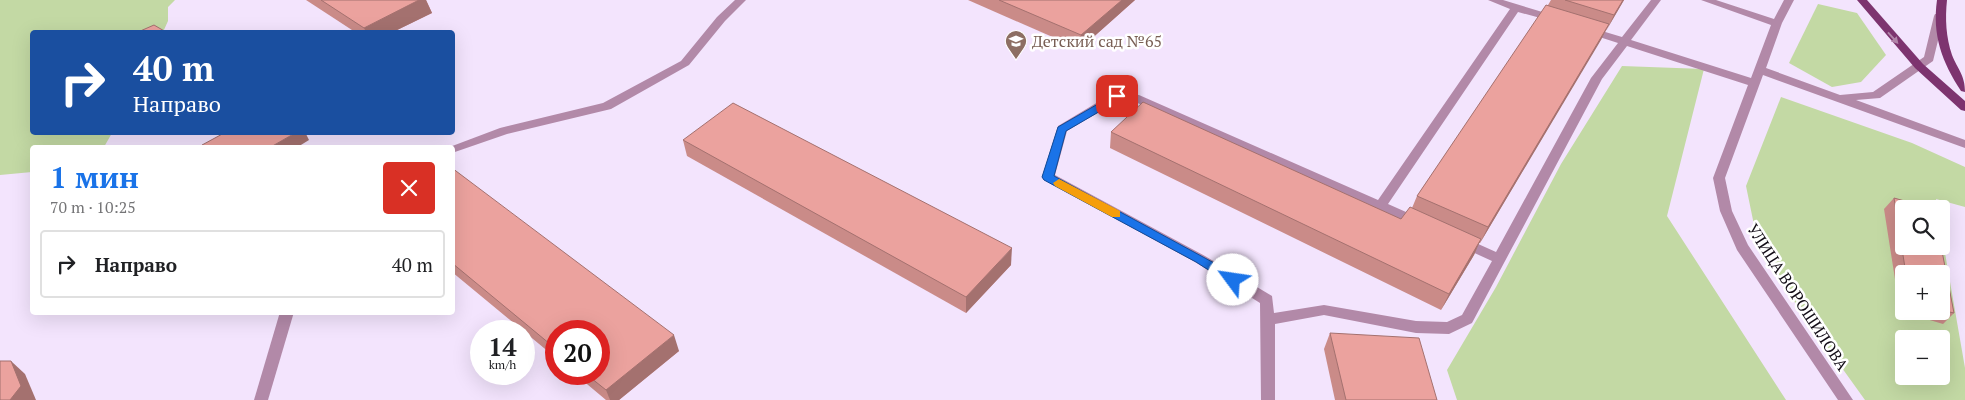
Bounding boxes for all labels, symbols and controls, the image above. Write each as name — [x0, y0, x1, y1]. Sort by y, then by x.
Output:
school or university icon: Детский сад №65 — [1004, 29, 1028, 60]
place label: Детский сад №65 — [1032, 30, 1162, 52]
one-way arrow — [1887, 32, 1899, 44]
text: 40 m — [133, 45, 214, 91]
icon: right — [50, 50, 115, 115]
pin — [1096, 75, 1138, 117]
icon: arrive — [1103, 82, 1131, 110]
text: Направо — [133, 89, 221, 118]
text: 1 мин — [50, 157, 139, 197]
button: close — [383, 162, 435, 214]
text: 70 m · 10:25 — [50, 196, 136, 218]
map controls — [1895, 200, 1950, 385]
button: search — [1895, 200, 1950, 255]
street label: УЛИЦА ВОРОШИЛОВА — [1742, 219, 1854, 375]
icon: right — [52, 250, 80, 278]
text: Направо — [95, 252, 177, 277]
text: 40 m — [392, 252, 433, 277]
position arrow — [1206, 253, 1258, 305]
button: + — [1895, 265, 1950, 320]
speed limit sign: 20 — [545, 320, 610, 385]
text: 14 — [488, 330, 517, 363]
button: − — [1895, 330, 1950, 385]
text: km/h — [489, 357, 516, 372]

